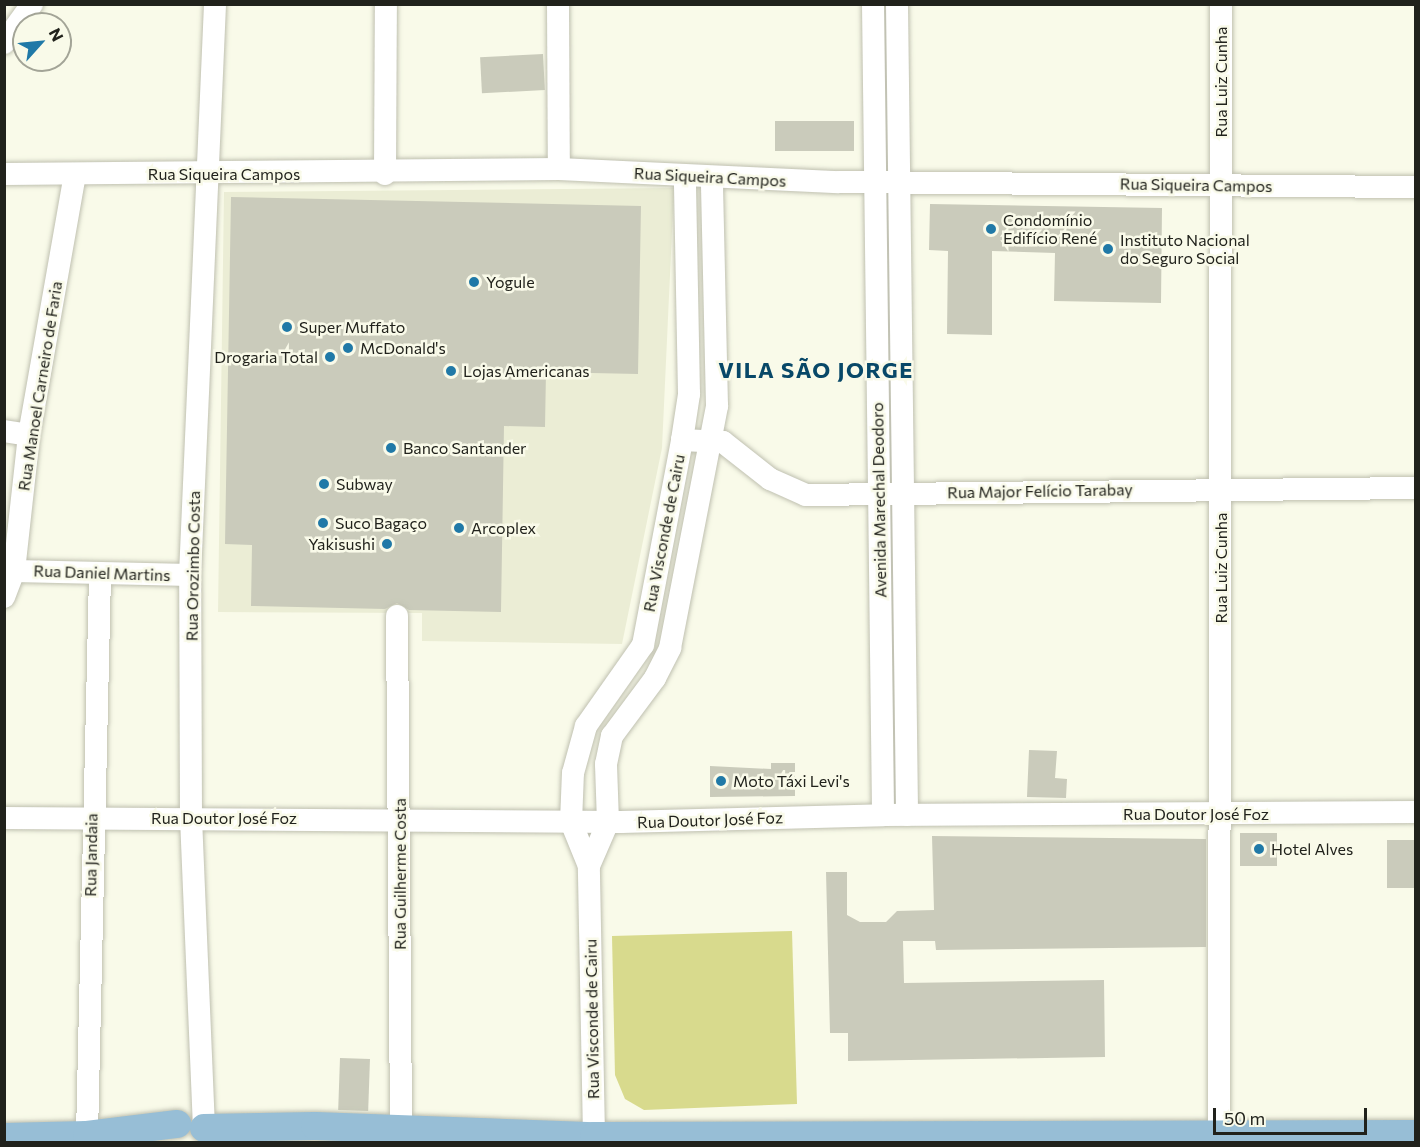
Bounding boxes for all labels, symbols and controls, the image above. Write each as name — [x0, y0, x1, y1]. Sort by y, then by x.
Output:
north arrow — [12, 12, 72, 72]
text: N — [46, 25, 68, 44]
street label: Rua Luiz Cunha — [1211, 27, 1231, 137]
street label: Rua Siqueira Campos — [633, 163, 787, 191]
street label: Rua Siqueira Campos — [148, 164, 300, 184]
street label: Rua Siqueira Campos — [1120, 174, 1272, 196]
place label: Condomínio Edifício René — [1003, 210, 1097, 248]
marker: Condomínio Edifício René — [984, 222, 998, 236]
place label: Instituto Nacional do Seguro Social — [1120, 230, 1250, 268]
marker: Instituto Nacional do Seguro Social — [1101, 242, 1115, 256]
place label: Yogule — [486, 272, 535, 292]
marker: Yogule — [467, 275, 481, 289]
street label: Rua Manoel Carneiro de Faria — [14, 280, 66, 492]
place label: Super Muffato — [299, 317, 405, 337]
marker: Super Muffato — [280, 320, 294, 334]
place label: McDonald's — [360, 338, 446, 358]
marker: McDonald's — [341, 341, 355, 355]
place label: Drogaria Total — [214, 347, 318, 367]
marker: Drogaria Total — [323, 350, 337, 364]
district label: VILA SÃO JORGE — [718, 357, 914, 383]
place label: Lojas Americanas — [463, 361, 590, 381]
marker: Lojas Americanas — [444, 364, 458, 378]
street label: Avenida Marechal Deodoro — [868, 402, 890, 598]
place label: Banco Santander — [403, 438, 526, 458]
marker: Banco Santander — [384, 441, 398, 455]
street label: Rua Visconde de Cairu — [639, 453, 689, 613]
place label: Subway — [336, 474, 393, 494]
marker: Subway — [317, 477, 331, 491]
street label: Rua Major Felício Tarabay — [947, 480, 1133, 502]
street label: Rua Orozimbo Costa — [182, 491, 204, 641]
place label: Suco Bagaço — [335, 513, 427, 533]
street label: Rua Luiz Cunha — [1211, 513, 1231, 623]
marker: Suco Bagaço — [316, 516, 330, 530]
place label: Arcoplex — [471, 518, 536, 538]
marker: Arcoplex — [452, 521, 466, 535]
place label: Yakisushi — [308, 534, 375, 554]
marker: Yakisushi — [380, 537, 394, 551]
street label: Rua Daniel Martins — [33, 561, 171, 585]
place label: Moto Táxi Levi's — [733, 771, 850, 791]
marker: Moto Táxi Levi's — [714, 774, 728, 788]
street label: Rua Guilherme Costa — [390, 798, 410, 950]
street label: Rua Doutor José Foz — [1123, 804, 1269, 824]
street label: Rua Doutor José Foz — [151, 808, 297, 828]
street label: Rua Doutor José Foz — [637, 808, 783, 832]
street label: Rua Jandaia — [81, 813, 101, 897]
place label: Hotel Alves — [1271, 839, 1353, 859]
marker: Hotel Alves — [1252, 842, 1266, 856]
street label: Rua Visconde de Cairu — [581, 939, 603, 1099]
scale bar — [1216, 1096, 1370, 1134]
text: 50 m — [1224, 1107, 1265, 1129]

